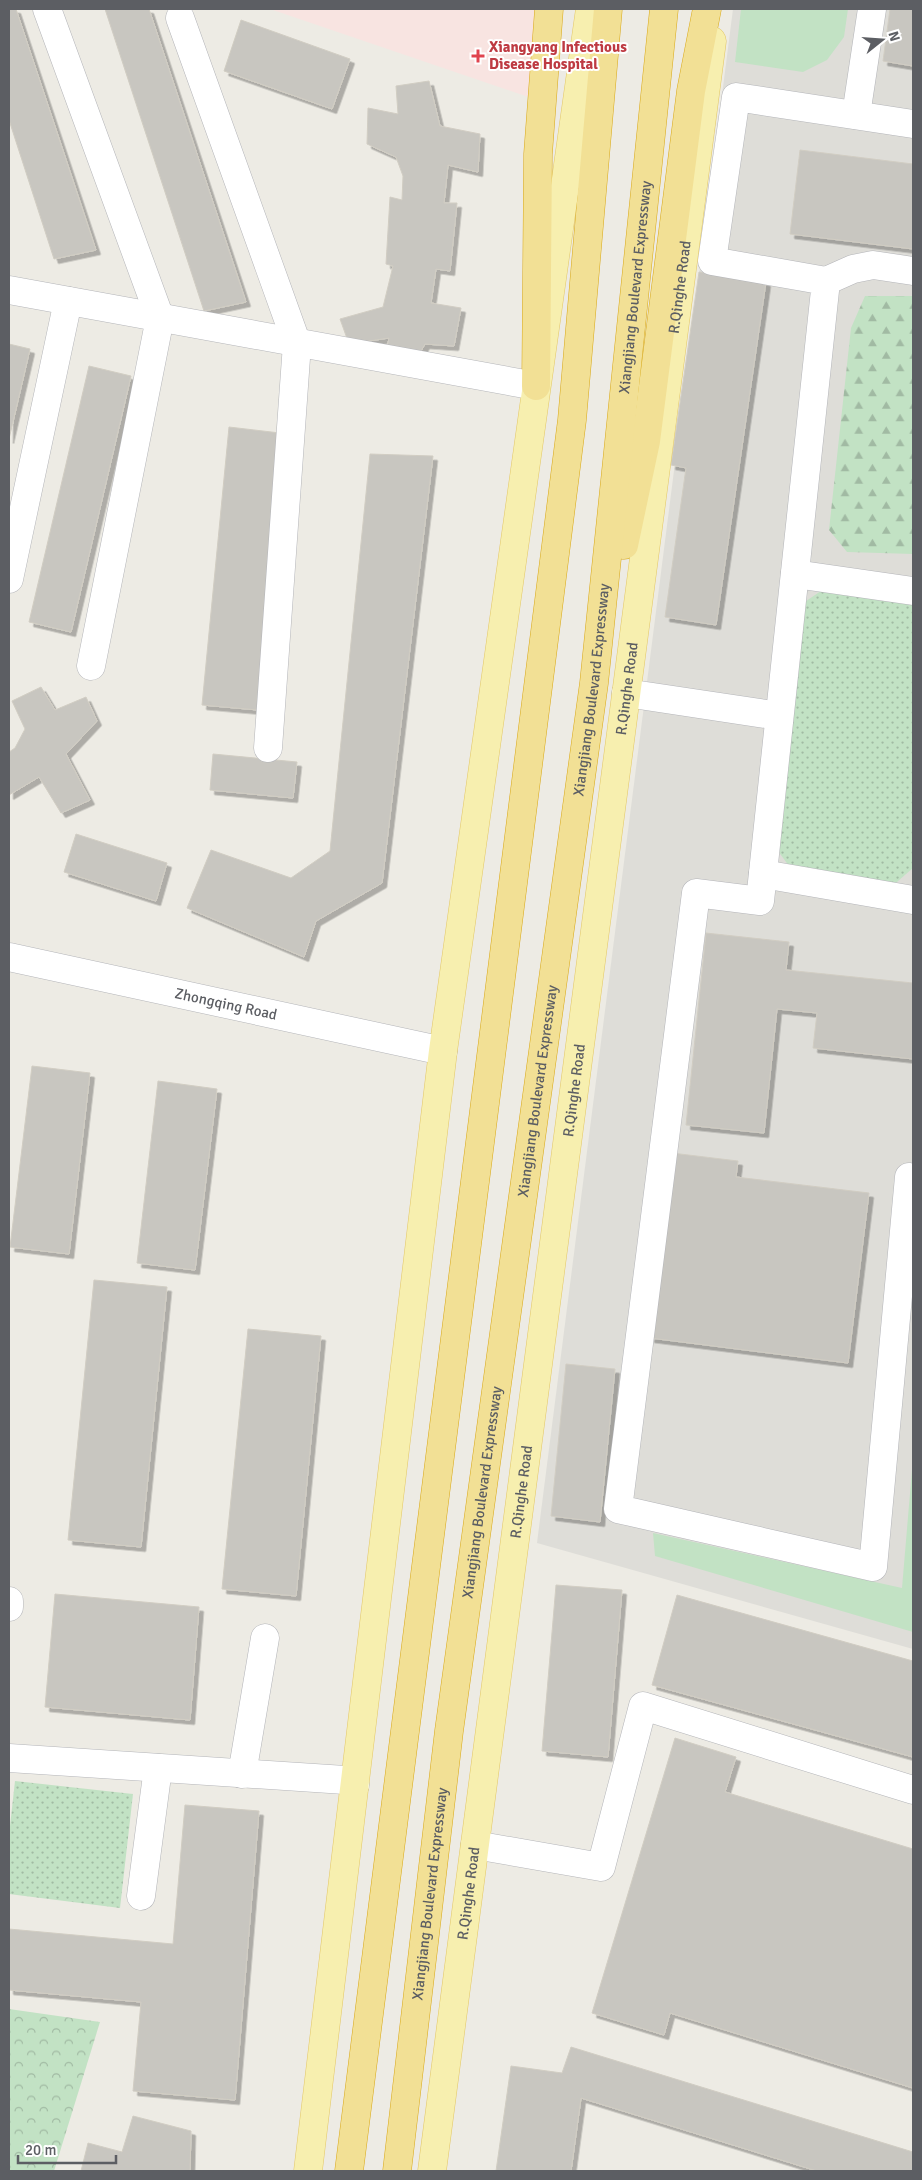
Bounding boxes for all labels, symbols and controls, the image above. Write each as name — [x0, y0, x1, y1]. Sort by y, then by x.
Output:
north arrow — [857, 15, 907, 65]
text: N — [884, 29, 904, 43]
place label: Xiangyang Infectious Disease Hospital — [489, 38, 627, 73]
marker: Xiangyang Infectious Disease Hospital — [471, 49, 485, 63]
street label: Xiangjiang Boulevard Expressway — [615, 180, 655, 395]
street label: R.Qinghe Road — [665, 240, 695, 335]
street label: Xiangjiang Boulevard Expressway — [569, 583, 613, 797]
street label: R.Qinghe Road — [612, 641, 642, 736]
street label: Zhongqing Road — [173, 984, 279, 1024]
street label: Xiangjiang Boulevard Expressway — [514, 984, 561, 1198]
street label: R.Qinghe Road — [559, 1043, 589, 1138]
street label: Xiangjiang Boulevard Expressway — [458, 1385, 506, 1600]
street label: R.Qinghe Road — [506, 1444, 536, 1539]
street label: Xiangjiang Boulevard Expressway — [408, 1787, 451, 2001]
street label: R.Qinghe Road — [453, 1846, 484, 1941]
scale bar — [18, 2132, 115, 2164]
text: 20 m — [25, 2141, 56, 2159]

